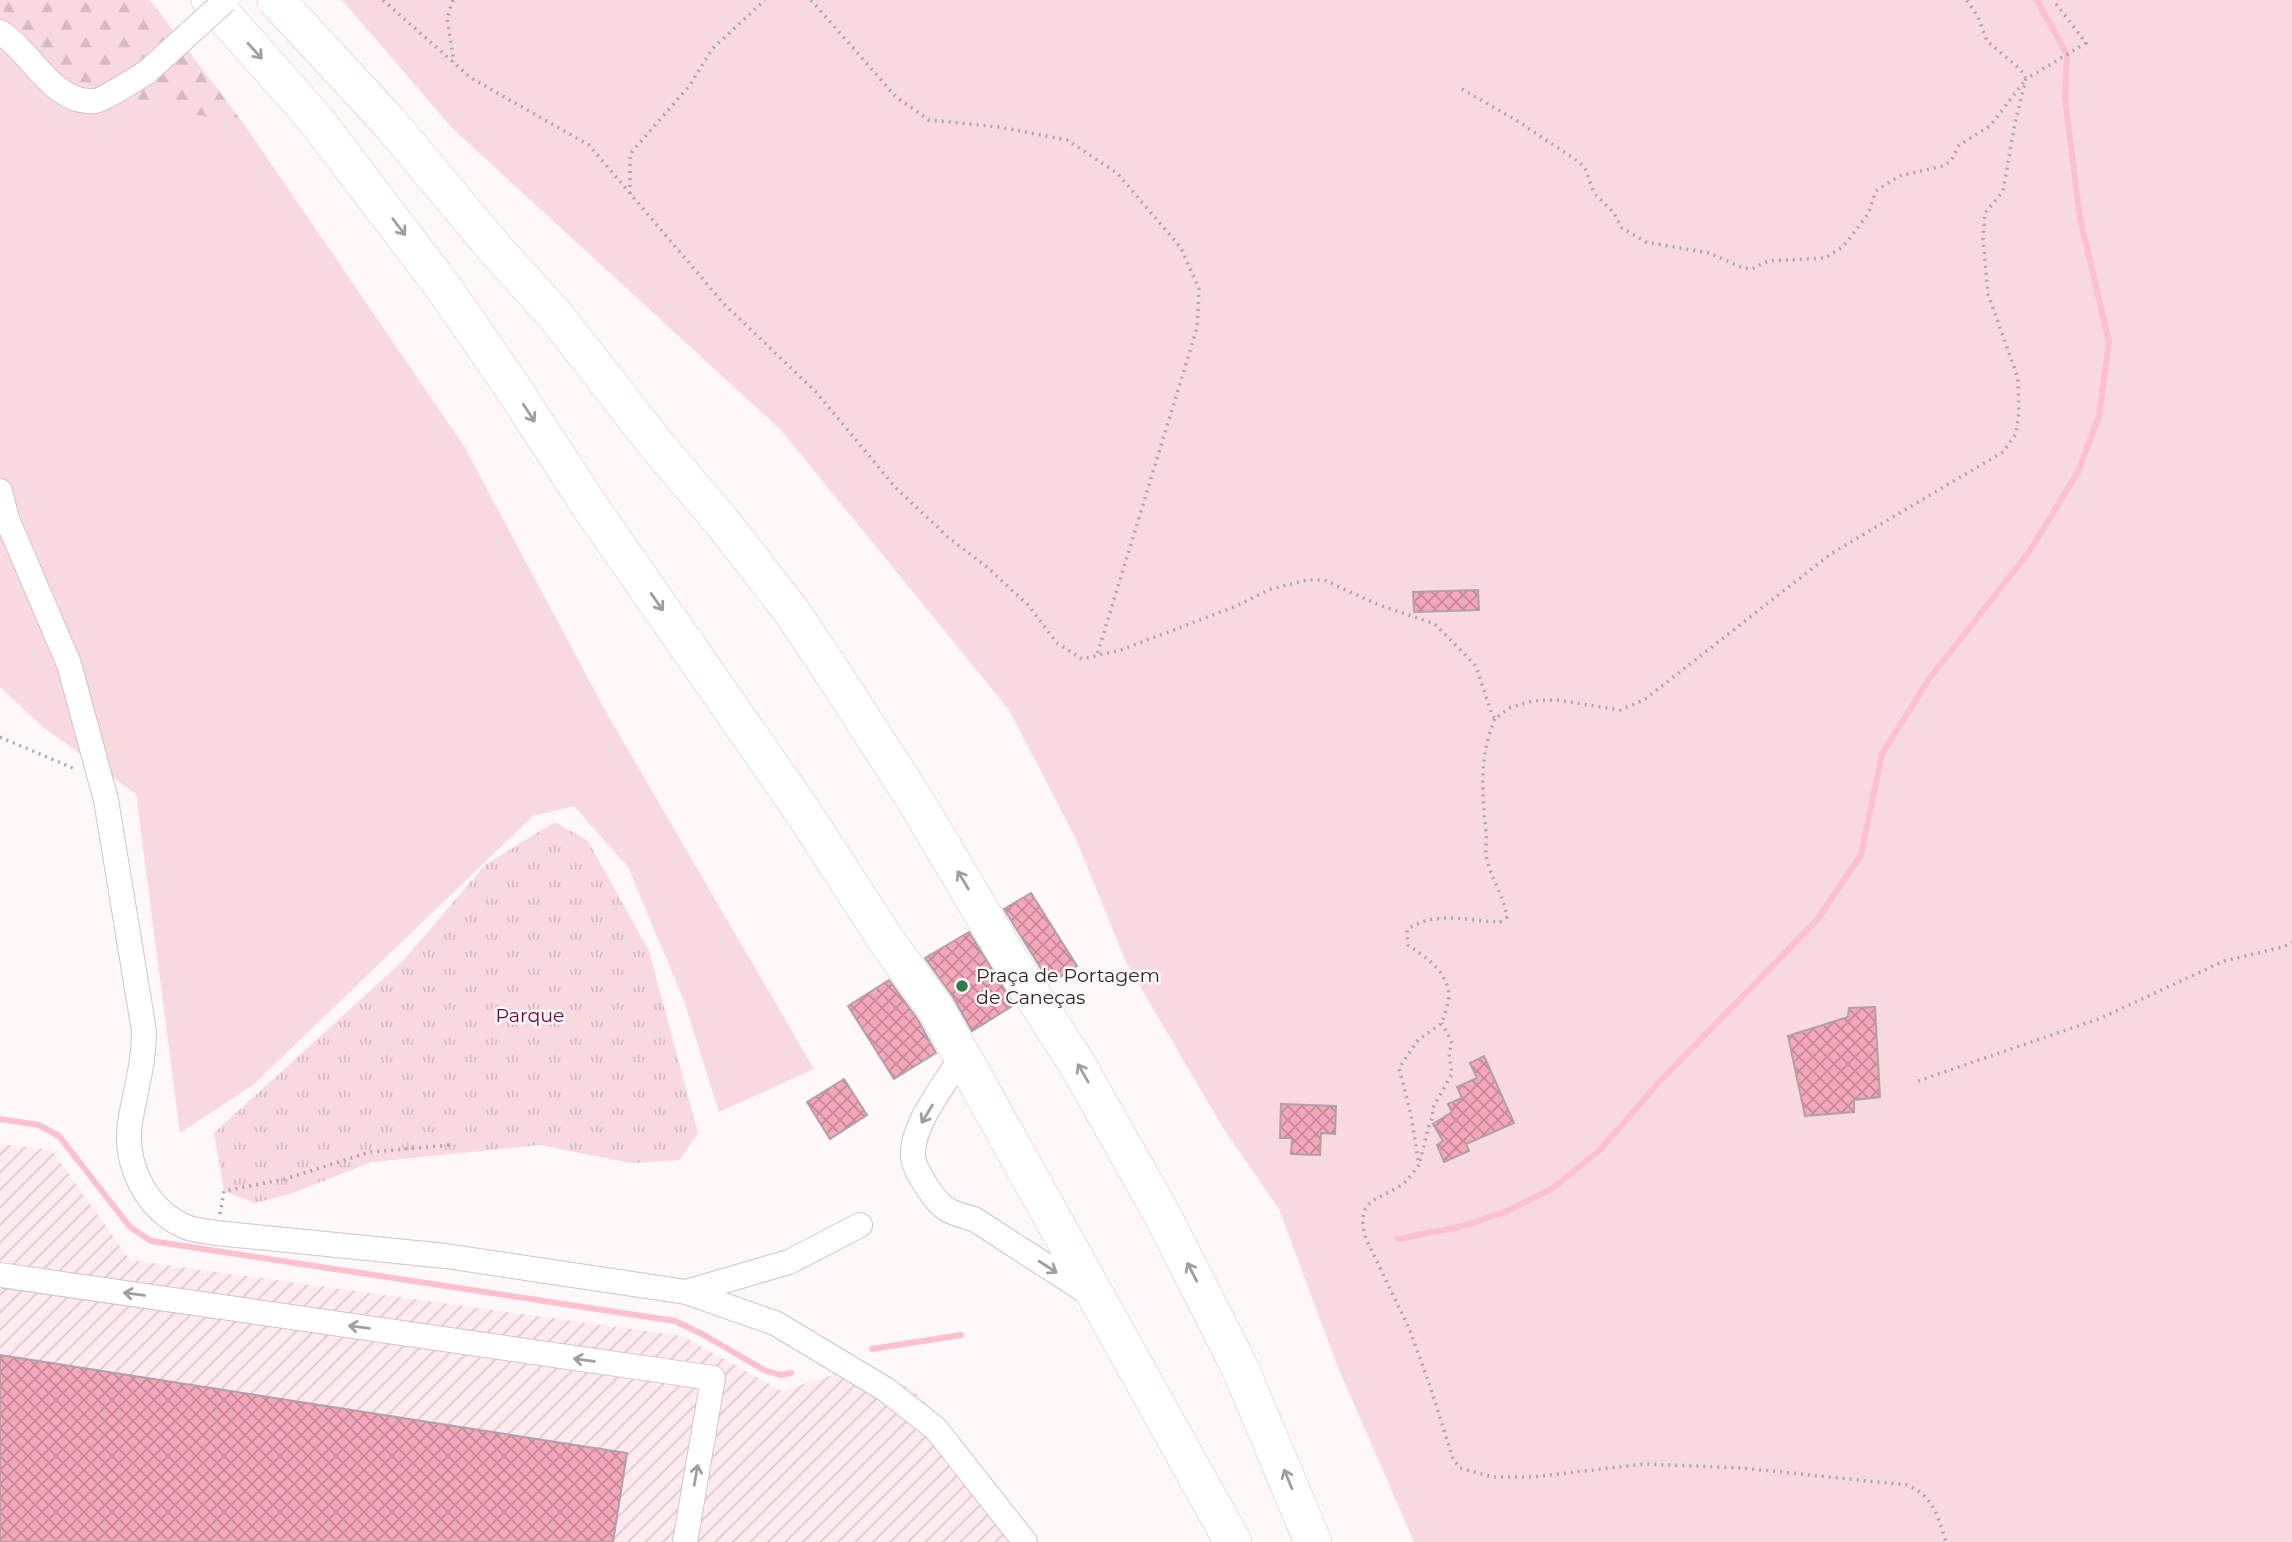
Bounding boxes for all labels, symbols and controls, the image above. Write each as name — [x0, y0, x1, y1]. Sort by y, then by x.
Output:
one-way arrow — [247, 42, 263, 60]
one-way arrow — [392, 217, 406, 236]
one-way arrow — [523, 403, 537, 423]
one-way arrow — [650, 592, 664, 611]
one-way arrow — [956, 870, 970, 890]
place label: Praça de Portagem de Caneças — [976, 964, 1160, 1009]
marker: Praça de Portagem de Caneças — [954, 978, 970, 994]
park label: Parque — [495, 1004, 565, 1027]
one-way arrow — [1075, 1064, 1089, 1084]
one-way arrow — [919, 1104, 933, 1124]
one-way arrow — [1038, 1260, 1057, 1274]
one-way arrow — [1185, 1262, 1199, 1283]
one-way arrow — [123, 1288, 146, 1301]
one-way arrow — [348, 1320, 371, 1333]
one-way arrow — [574, 1353, 596, 1366]
one-way arrow — [690, 1464, 703, 1487]
one-way arrow — [1280, 1468, 1293, 1490]

